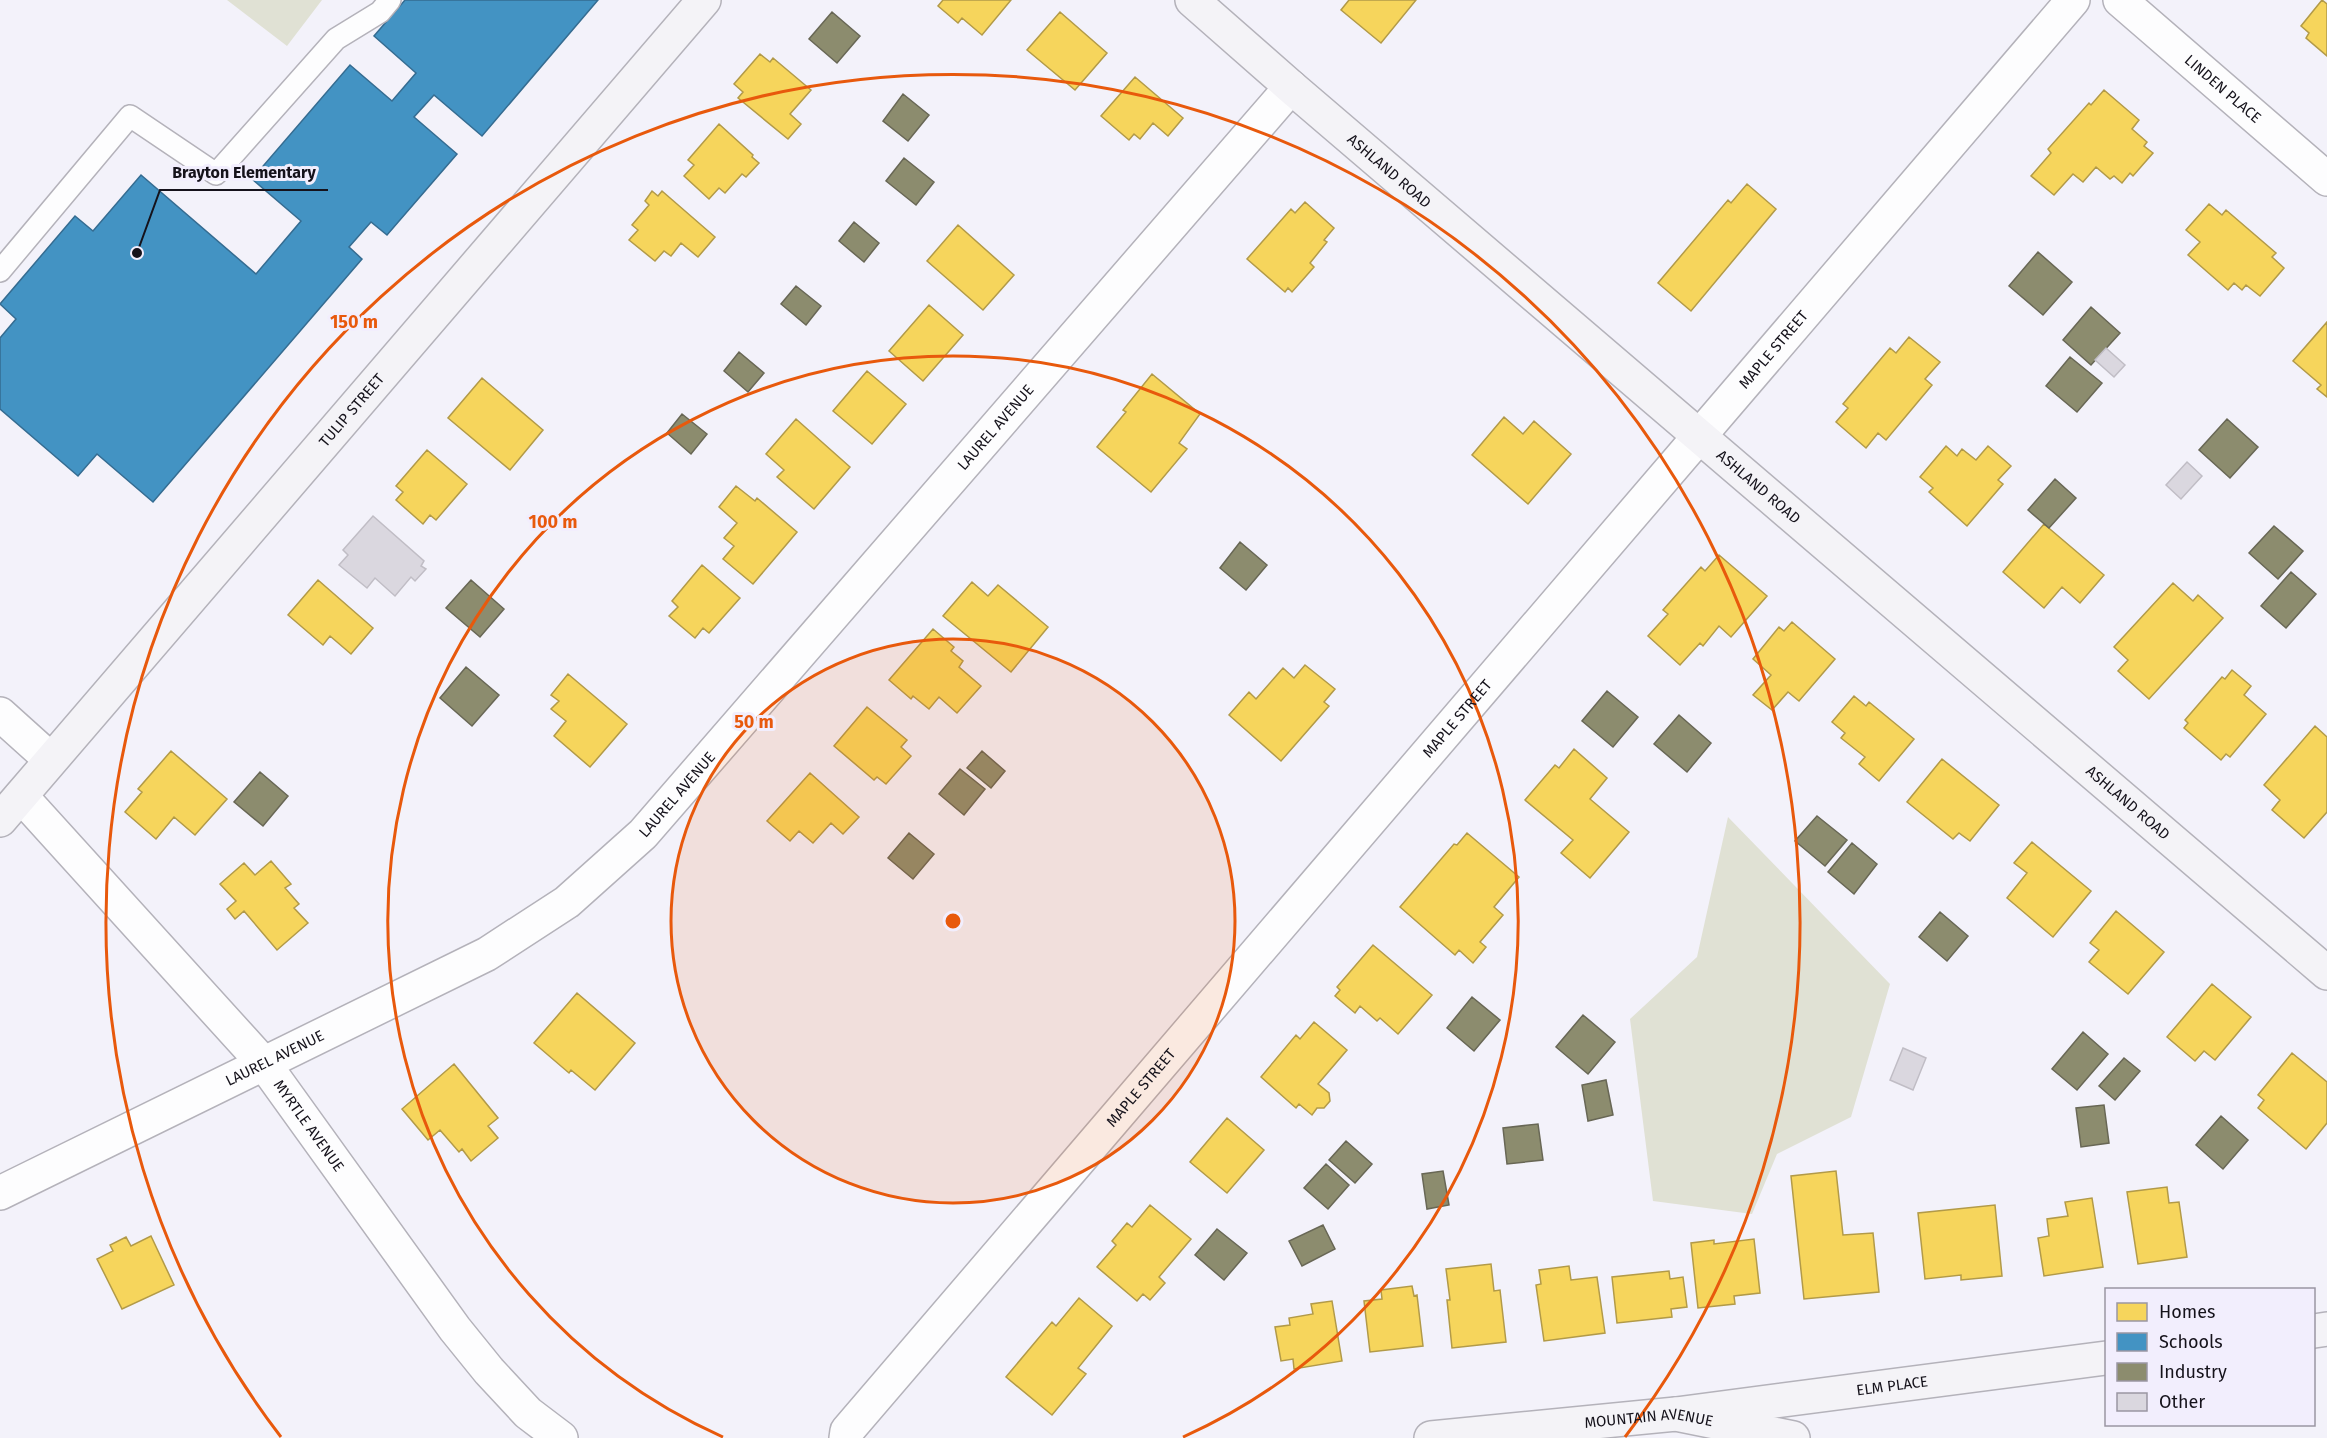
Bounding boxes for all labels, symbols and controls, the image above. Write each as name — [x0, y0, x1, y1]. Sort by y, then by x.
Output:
street label: LINDEN PLACE — [2181, 51, 2265, 127]
street label: ASHLAND ROAD — [1344, 130, 1435, 212]
callout: Brayton Elementary — [160, 156, 328, 190]
text: Brayton Elementary — [172, 163, 317, 182]
street label: MAPLE STREET — [1735, 307, 1812, 392]
text: 150 m — [330, 311, 378, 333]
street label: TULIP STREET — [315, 370, 388, 451]
street label: LAUREL AVENUE — [954, 381, 1038, 474]
street label: ASHLAND ROAD — [1713, 446, 1804, 528]
text: 100 m — [529, 511, 577, 533]
street label: MAPLE STREET — [1419, 676, 1496, 761]
text: 50 m — [734, 711, 774, 733]
street label: LAUREL AVENUE — [635, 748, 719, 841]
street label: ASHLAND ROAD — [2082, 762, 2173, 844]
centre of rings — [943, 911, 963, 931]
street label: LAUREL AVENUE — [223, 1026, 327, 1090]
street label: MAPLE STREET — [1103, 1045, 1180, 1131]
street label: MYRTLE AVENUE — [270, 1076, 348, 1175]
legend — [2105, 1288, 2315, 1426]
text: Homes — [2159, 1301, 2215, 1323]
text: Schools — [2159, 1331, 2223, 1353]
text: Industry — [2159, 1361, 2227, 1383]
street label: ELM PLACE — [1855, 1372, 1929, 1399]
text: Other — [2159, 1391, 2205, 1413]
street label: MOUNTAIN AVENUE — [1584, 1405, 1715, 1432]

